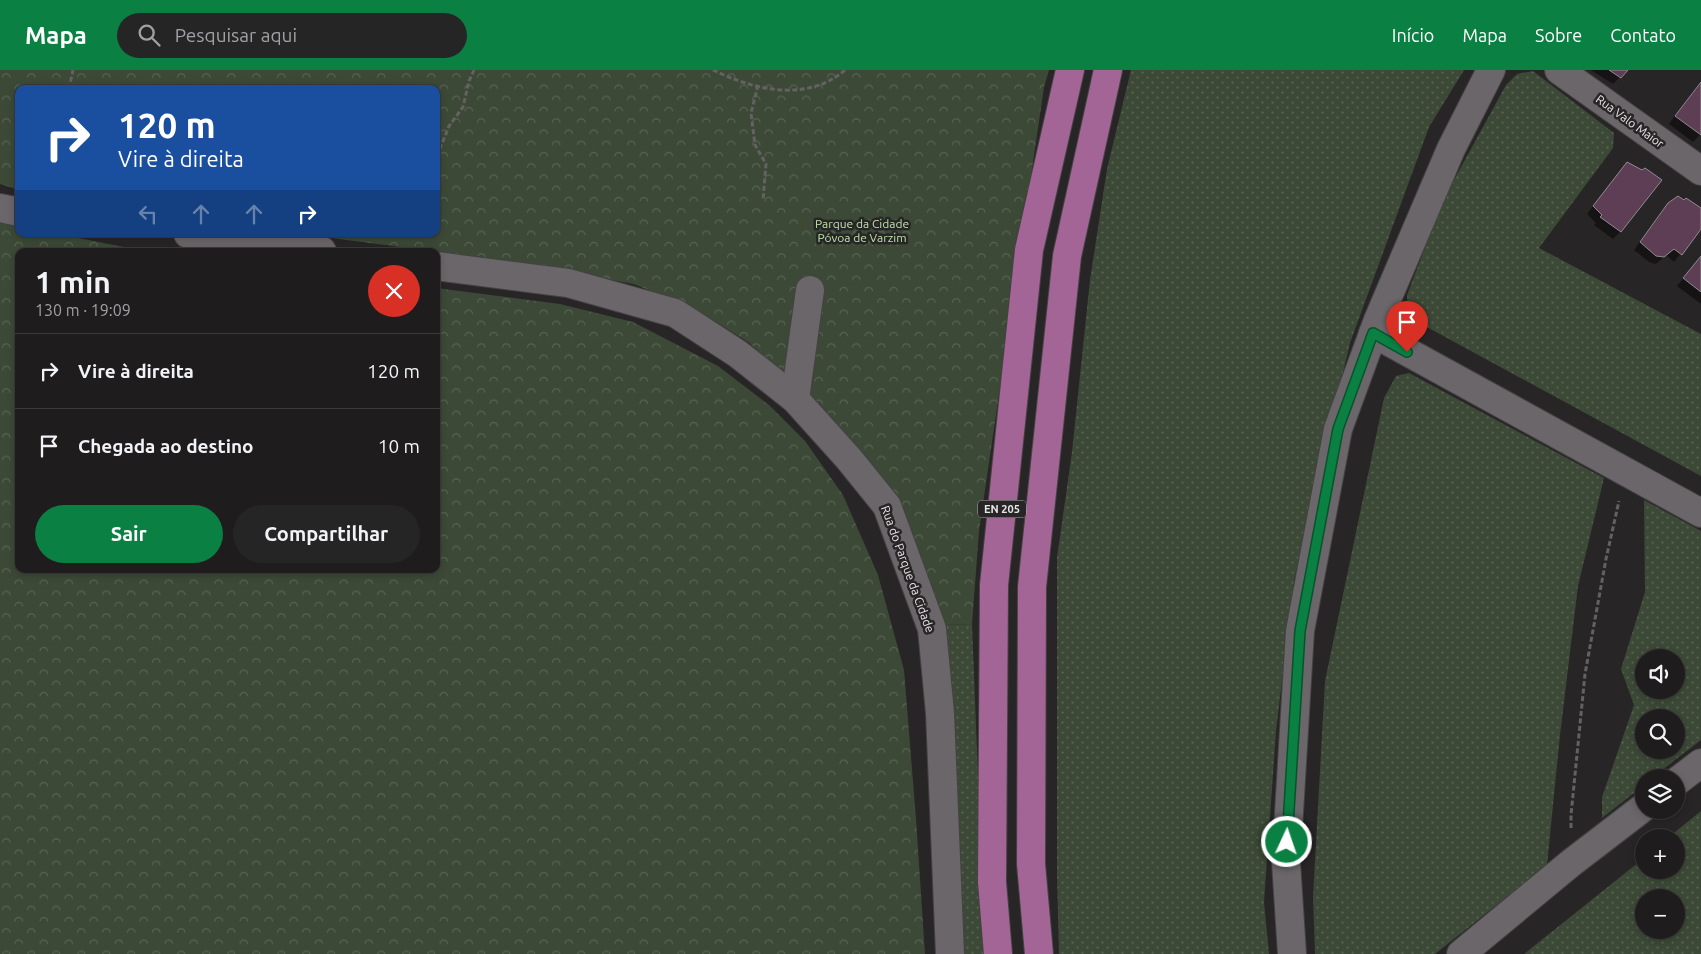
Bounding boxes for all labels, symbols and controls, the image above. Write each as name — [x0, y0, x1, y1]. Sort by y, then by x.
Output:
search box — [117, 13, 467, 58]
icon: search — [135, 21, 163, 49]
text: Mapa — [25, 22, 87, 49]
text: Pesquisar aqui — [175, 24, 297, 46]
text: Início — [1392, 25, 1434, 45]
text: Mapa — [1462, 25, 1507, 45]
text: Sobre — [1535, 25, 1582, 45]
text: Contato — [1610, 25, 1676, 45]
street label: Rua Valo Maior — [1593, 92, 1667, 150]
icon: right — [35, 105, 100, 170]
text: 120 m — [118, 105, 216, 145]
text: Vire à direita — [118, 146, 244, 171]
icon: left — [134, 200, 162, 228]
icon: ahead — [187, 200, 215, 228]
icon: ahead — [240, 200, 268, 228]
icon: right — [293, 200, 321, 228]
park label: Parque da Cidade Póvoa de Varzim — [815, 217, 909, 244]
text: 1 min — [35, 265, 111, 299]
button: close — [368, 265, 420, 317]
text: 130 m · 19:09 — [35, 301, 131, 319]
pin — [1386, 301, 1428, 352]
icon: arrive — [1393, 308, 1421, 336]
icon: right — [35, 357, 63, 385]
text: Vire à direita — [78, 360, 194, 382]
text: 120 m — [367, 360, 420, 382]
icon: arrive — [35, 432, 63, 460]
text: Chegada ao destino — [78, 435, 254, 457]
text: 10 m — [378, 435, 420, 457]
road number: EN 205 — [978, 500, 1026, 518]
street label: Rua do Parque da Cidade — [879, 504, 937, 634]
button: Sair — [35, 505, 223, 563]
button: Compartilhar — [233, 505, 420, 563]
map controls — [1635, 649, 1685, 939]
button: sound — [1635, 649, 1685, 699]
button: search — [1635, 709, 1685, 759]
button: layers — [1635, 769, 1685, 819]
position arrow — [1260, 815, 1312, 867]
button: + — [1635, 829, 1685, 879]
button: − — [1635, 889, 1685, 939]

